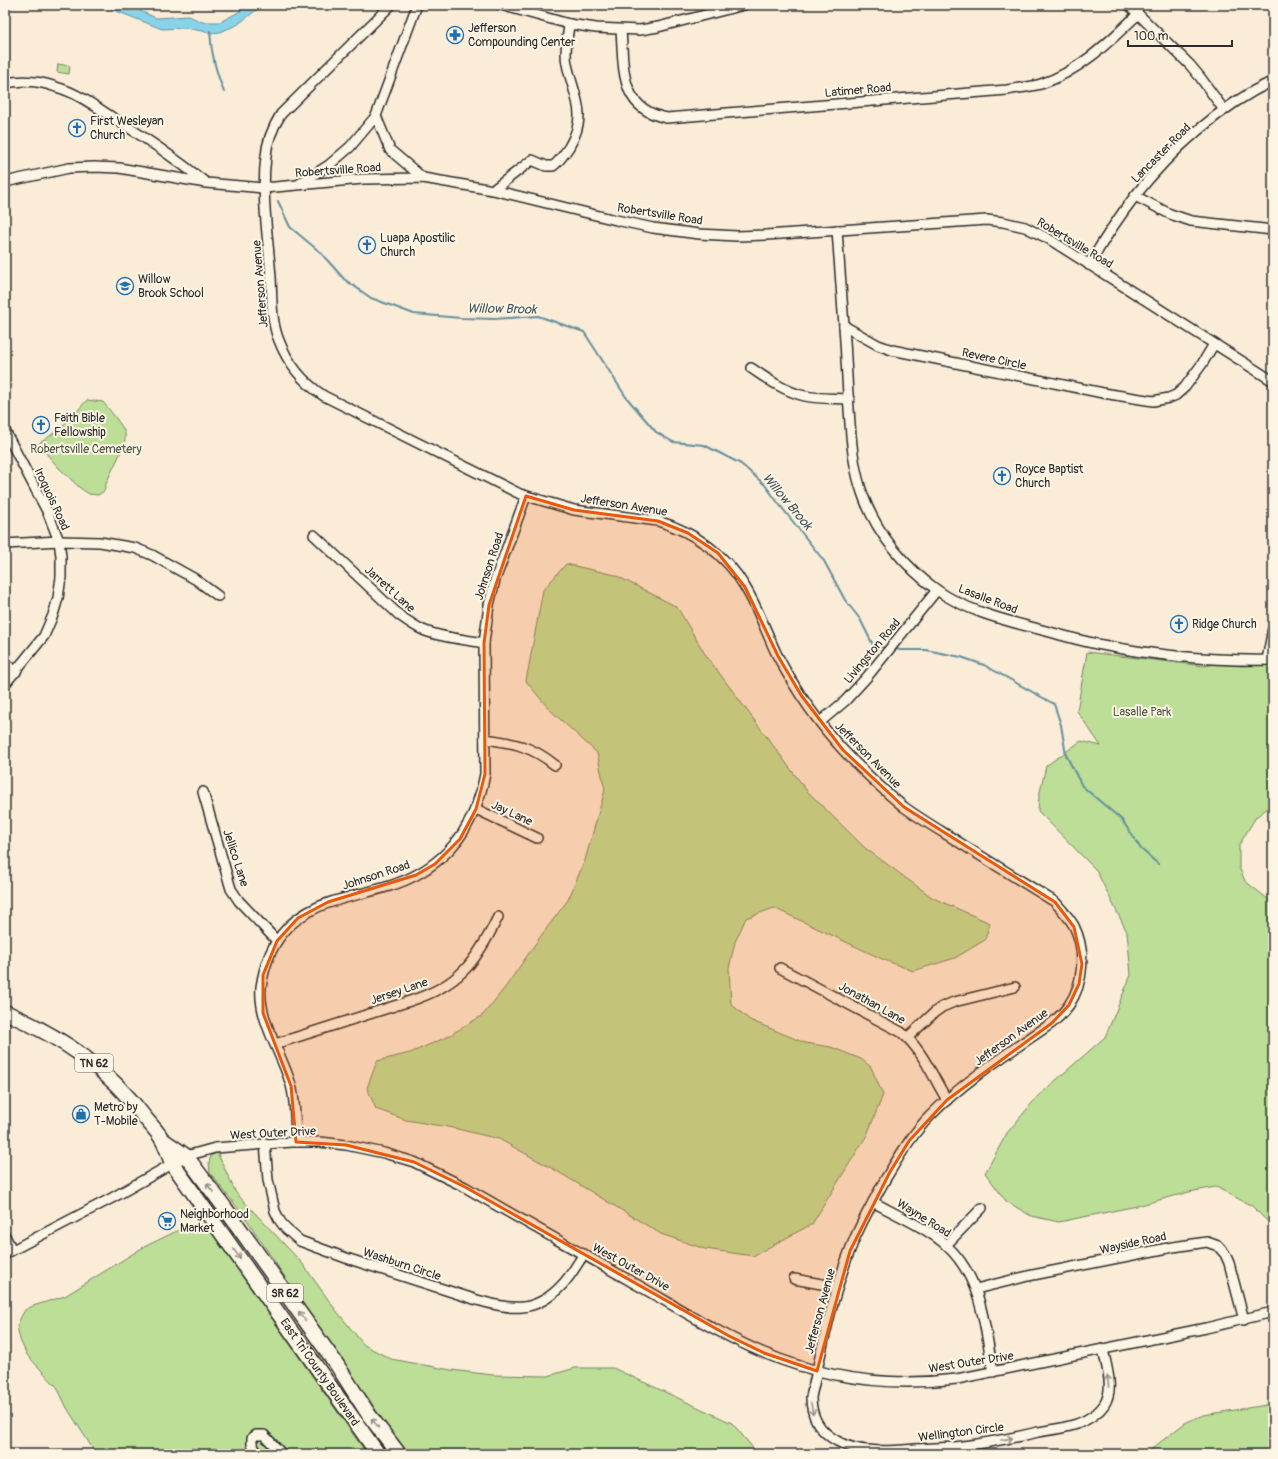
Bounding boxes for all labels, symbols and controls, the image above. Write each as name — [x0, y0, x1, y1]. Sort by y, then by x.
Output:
place label: Jefferson Compounding Center — [468, 21, 576, 50]
scale bar — [1128, 22, 1232, 48]
pharmacy icon: Jefferson Compounding Center — [445, 25, 465, 45]
text: 100 m — [1134, 29, 1169, 44]
street label: Latimer Road — [824, 80, 892, 101]
place label: First Wesleyan Church — [90, 114, 164, 143]
church icon: First Wesleyan Church — [67, 118, 87, 138]
street label: Lancaster Road — [1128, 120, 1194, 186]
street label: Robertsville Road — [294, 160, 382, 181]
street label: Robertsville Road — [616, 200, 704, 229]
street label: Robertsville Road — [1034, 215, 1116, 272]
place label: Luapa Apostilic Church — [380, 231, 456, 260]
church icon: Luapa Apostilic Church — [357, 235, 377, 255]
street label: Jefferson Avenue — [249, 240, 272, 328]
place label: Willow Brook School — [138, 272, 204, 301]
school or university icon: Willow Brook School — [115, 276, 135, 296]
water label: Willow Brook — [467, 300, 538, 318]
street label: Revere Circle — [960, 345, 1028, 374]
place label: Faith Bible Fellowship — [54, 411, 106, 440]
church icon: Faith Bible Fellowship — [31, 415, 51, 435]
park label: Robertsville Cemetery — [30, 442, 142, 457]
place label: Royce Baptist Church — [1015, 462, 1084, 491]
street label: Iroquois Road — [31, 466, 73, 533]
church icon: Royce Baptist Church — [992, 466, 1012, 486]
water label: Willow Brook — [759, 470, 817, 534]
street label: Jefferson Avenue — [579, 491, 668, 520]
street label: Johnson Road — [471, 530, 508, 602]
street label: Jarrett Lane — [361, 563, 418, 616]
street label: Lasalle Road — [956, 581, 1020, 618]
church icon: Ridge Church — [1169, 614, 1189, 634]
street label: Livingston Road — [841, 616, 904, 687]
place label: Ridge Church — [1192, 617, 1257, 632]
park label: Lasalle Park — [1113, 705, 1171, 720]
street label: Jefferson Avenue — [831, 719, 904, 792]
street label: Jay Lane — [489, 797, 535, 830]
street label: Jellico Lane — [219, 828, 252, 889]
street label: Johnson Road — [340, 857, 412, 893]
street label: Jersey Lane — [369, 975, 430, 1008]
street label: Jonathan Lane — [836, 979, 908, 1028]
street label: Jefferson Avenue — [971, 1006, 1051, 1069]
road number: TN 62 — [75, 1054, 113, 1072]
place label: Metro by T-Mobile — [94, 1100, 138, 1129]
shop icon: Metro by T-Mobile — [71, 1104, 91, 1124]
street label: West Outer Drive — [230, 1124, 316, 1143]
one-way arrow — [205, 1182, 214, 1193]
street label: Wayne Road — [894, 1196, 954, 1241]
place label: Neighborhood Market — [180, 1207, 249, 1236]
supermarket icon: Neighborhood Market — [157, 1211, 177, 1231]
street label: Wayside Road — [1098, 1229, 1168, 1258]
street label: West Outer Drive — [590, 1240, 672, 1295]
street label: Washburn Circle — [361, 1245, 443, 1284]
one-way arrow — [233, 1249, 241, 1260]
street label: Jefferson Avenue — [802, 1267, 839, 1355]
road number: SR 62 — [267, 1284, 303, 1302]
one-way arrow — [298, 1311, 306, 1322]
street label: East Tri County Boulevard — [277, 1316, 363, 1429]
street label: West Outer Drive — [927, 1348, 1015, 1377]
one-way arrow — [1105, 1375, 1112, 1388]
one-way arrow — [808, 1402, 816, 1415]
one-way arrow — [371, 1418, 380, 1429]
street label: Wellington Circle — [917, 1420, 1005, 1445]
one-way arrow — [1000, 1435, 1013, 1443]

